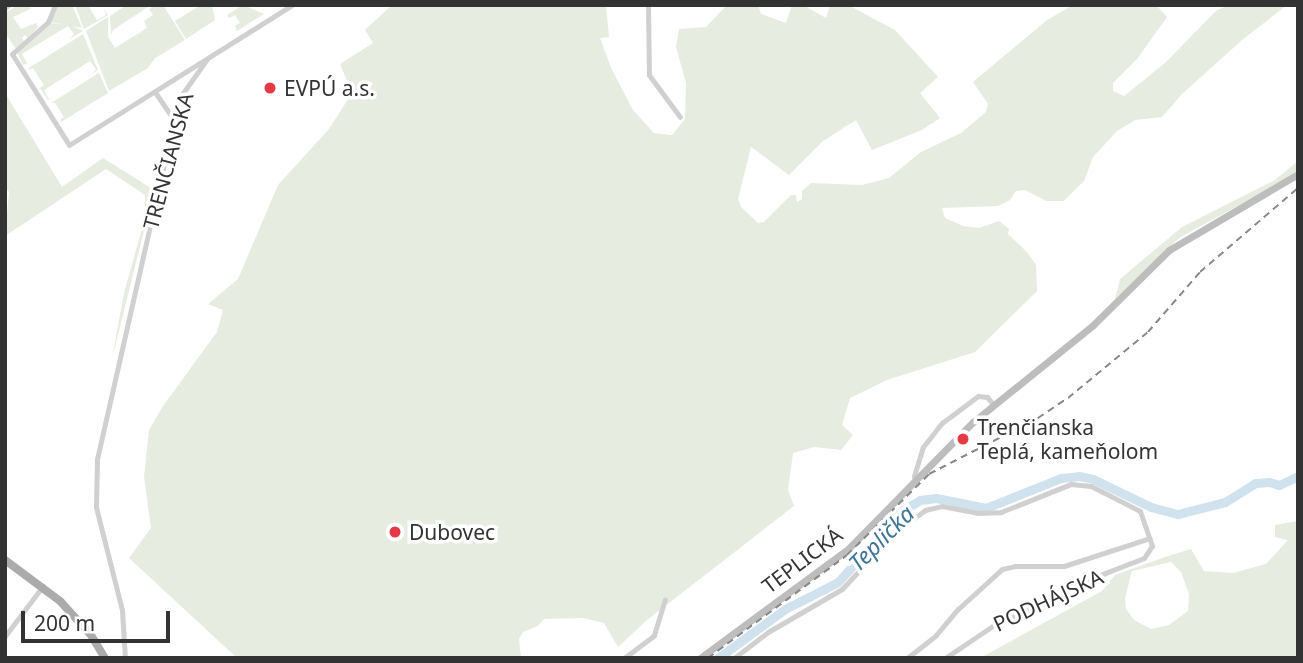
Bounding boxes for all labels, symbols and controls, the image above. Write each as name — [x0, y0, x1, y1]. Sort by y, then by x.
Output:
place label: EVPÚ a.s. — [284, 75, 375, 101]
marker: EVPÚ a.s. — [262, 80, 278, 96]
street label: TRENČIANSKA — [138, 90, 198, 232]
place label: Trenčianska Teplá, kameňolom — [977, 414, 1158, 464]
marker: Trenčianska Teplá, kameňolom — [955, 431, 971, 447]
water label: Teplička — [842, 499, 920, 577]
place label: Dubovec — [409, 519, 495, 545]
street label: TEPLICKÁ — [757, 522, 847, 598]
marker: Dubovec — [387, 524, 403, 540]
street label: PODHÁJSKA — [989, 564, 1107, 636]
scale bar — [24, 596, 173, 640]
text: 200 m — [34, 609, 95, 637]

